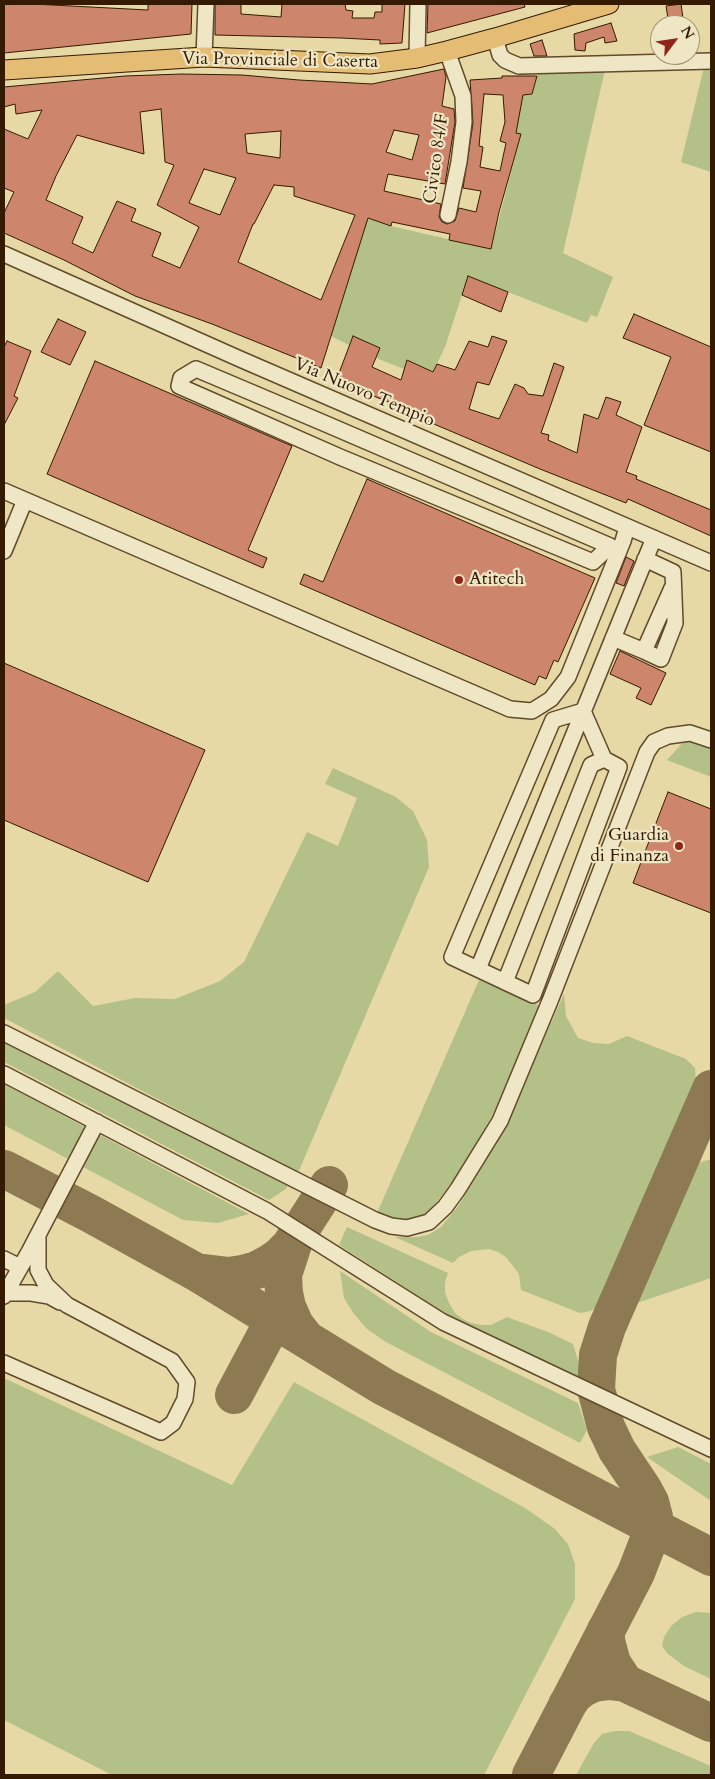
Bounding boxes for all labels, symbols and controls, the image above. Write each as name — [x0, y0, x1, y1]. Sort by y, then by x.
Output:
north arrow — [650, 15, 700, 65]
text: N — [676, 22, 699, 43]
street label: Via Provinciale di Caserta — [182, 48, 378, 74]
street label: Civico 84/F — [420, 113, 454, 205]
street label: Via Nuovo Tempio — [291, 354, 437, 432]
place label: Atitech — [469, 569, 525, 591]
marker: Atitech — [453, 574, 465, 586]
place label: Guardia di Finanza — [590, 825, 669, 868]
marker: Guardia di Finanza — [673, 840, 685, 852]

